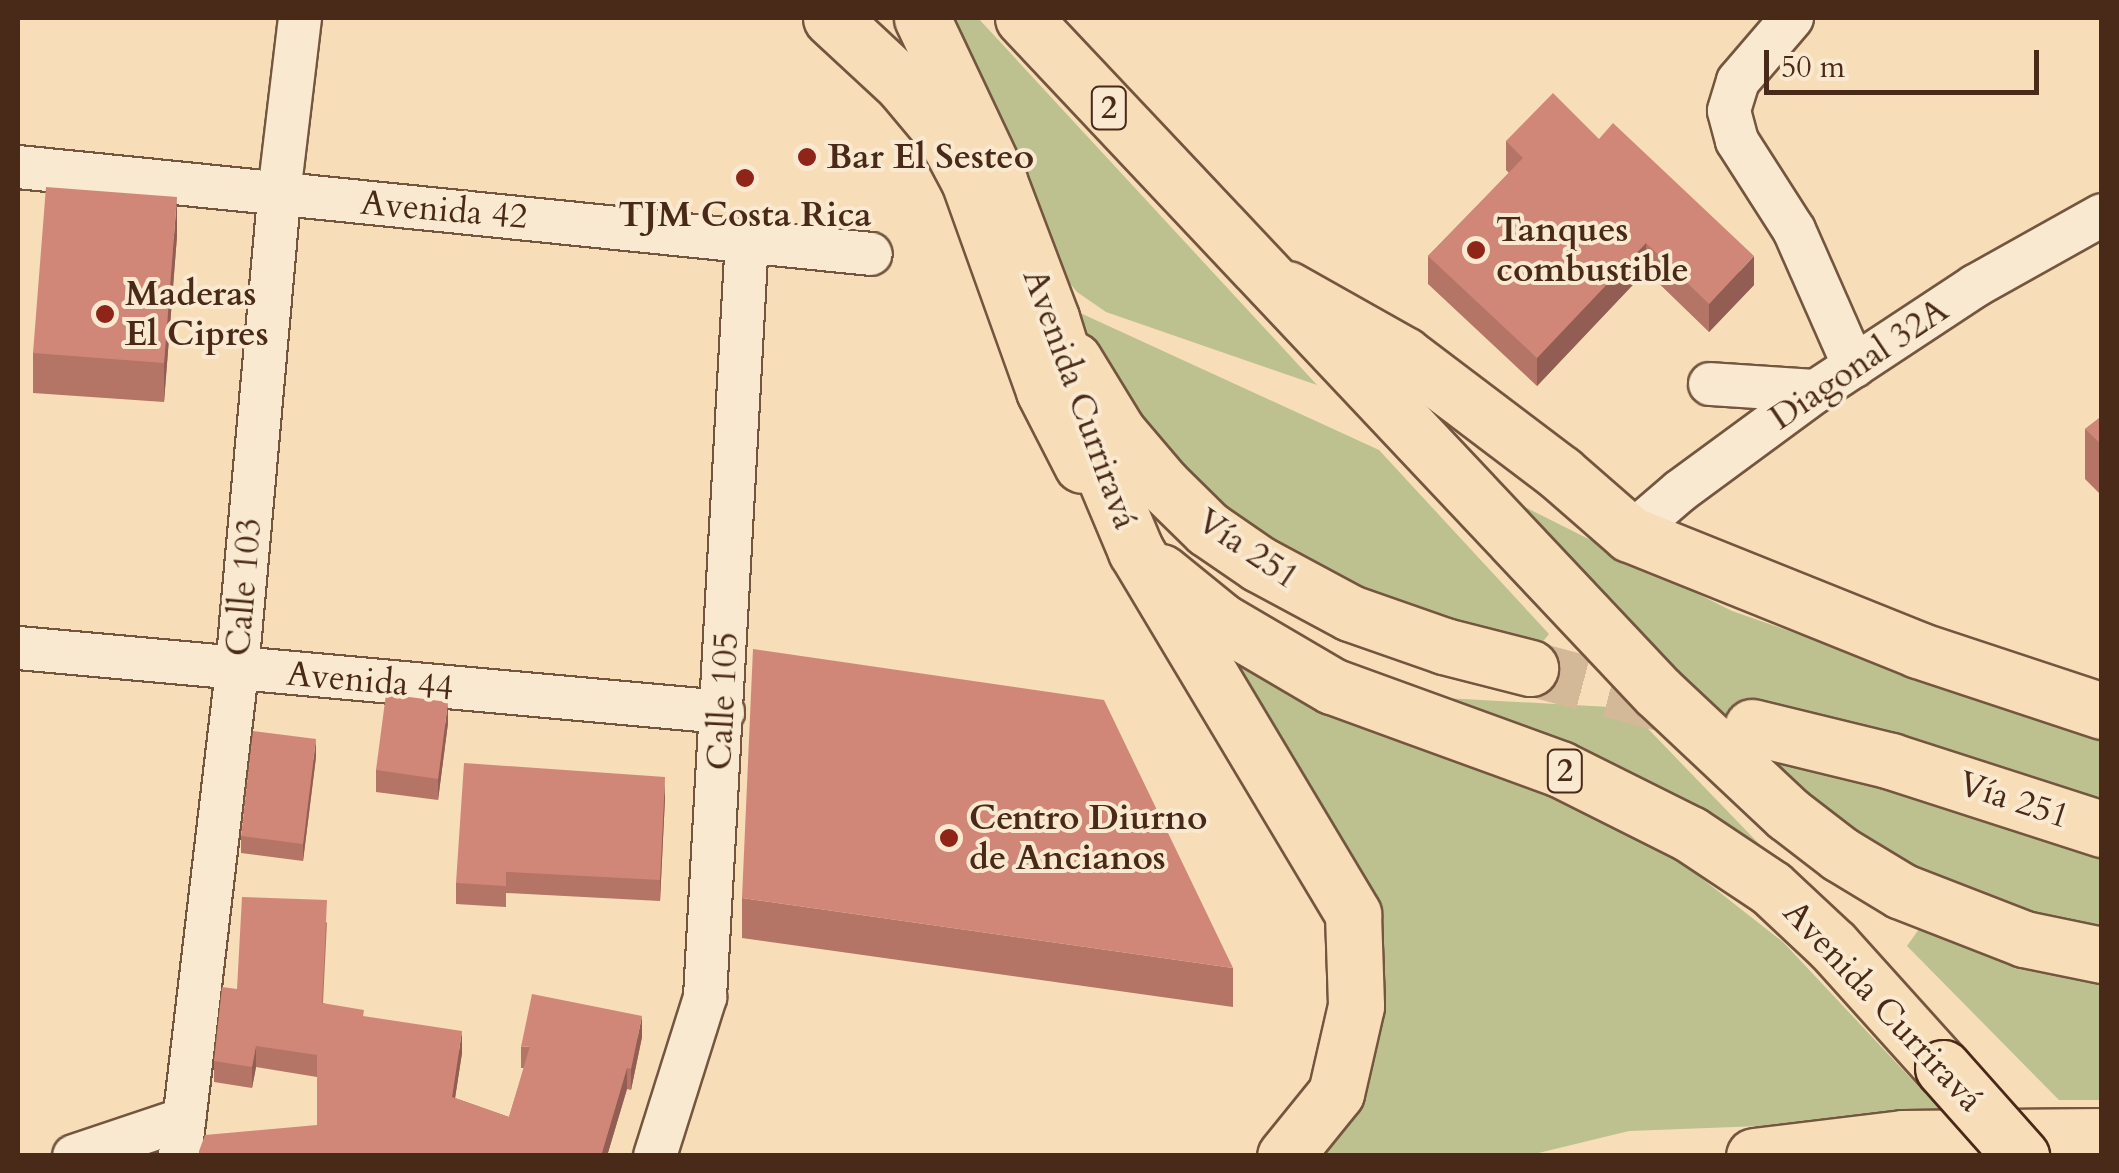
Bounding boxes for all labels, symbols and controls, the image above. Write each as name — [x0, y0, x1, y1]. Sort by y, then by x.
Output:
scale bar — [1769, 30, 2044, 92]
text: 50 m — [1781, 47, 1845, 88]
road number: 2 — [1089, 81, 1129, 135]
place label: Bar El Sesteo — [827, 136, 1034, 178]
marker: Bar El Sesteo — [796, 146, 818, 168]
marker: TJM Costa Rica — [734, 167, 756, 189]
street label: Avenida 42 — [359, 182, 529, 238]
place label: TJM Costa Rica — [618, 194, 872, 236]
place label: Tanques combustible — [1496, 209, 1689, 291]
marker: Tanques combustible — [1465, 239, 1487, 261]
street label: Avenida Curriravá — [1014, 263, 1146, 535]
place label: Maderas El Cipres — [125, 273, 269, 355]
street label: Diagonal 32A — [1762, 289, 1956, 439]
marker: Maderas El Cipres — [94, 303, 116, 325]
street label: Vía 251 — [1189, 500, 1307, 598]
street label: Calle 103 — [217, 516, 271, 658]
street label: Calle 105 — [698, 631, 748, 771]
street label: Avenida 44 — [285, 653, 455, 709]
road number: 2 — [1545, 744, 1585, 798]
street label: Vía 251 — [1953, 762, 2075, 838]
place label: Centro Diurno de Ancianos — [969, 797, 1207, 879]
marker: Centro Diurno de Ancianos — [938, 827, 960, 849]
street label: Avenida Curriravá — [1774, 892, 1992, 1120]

